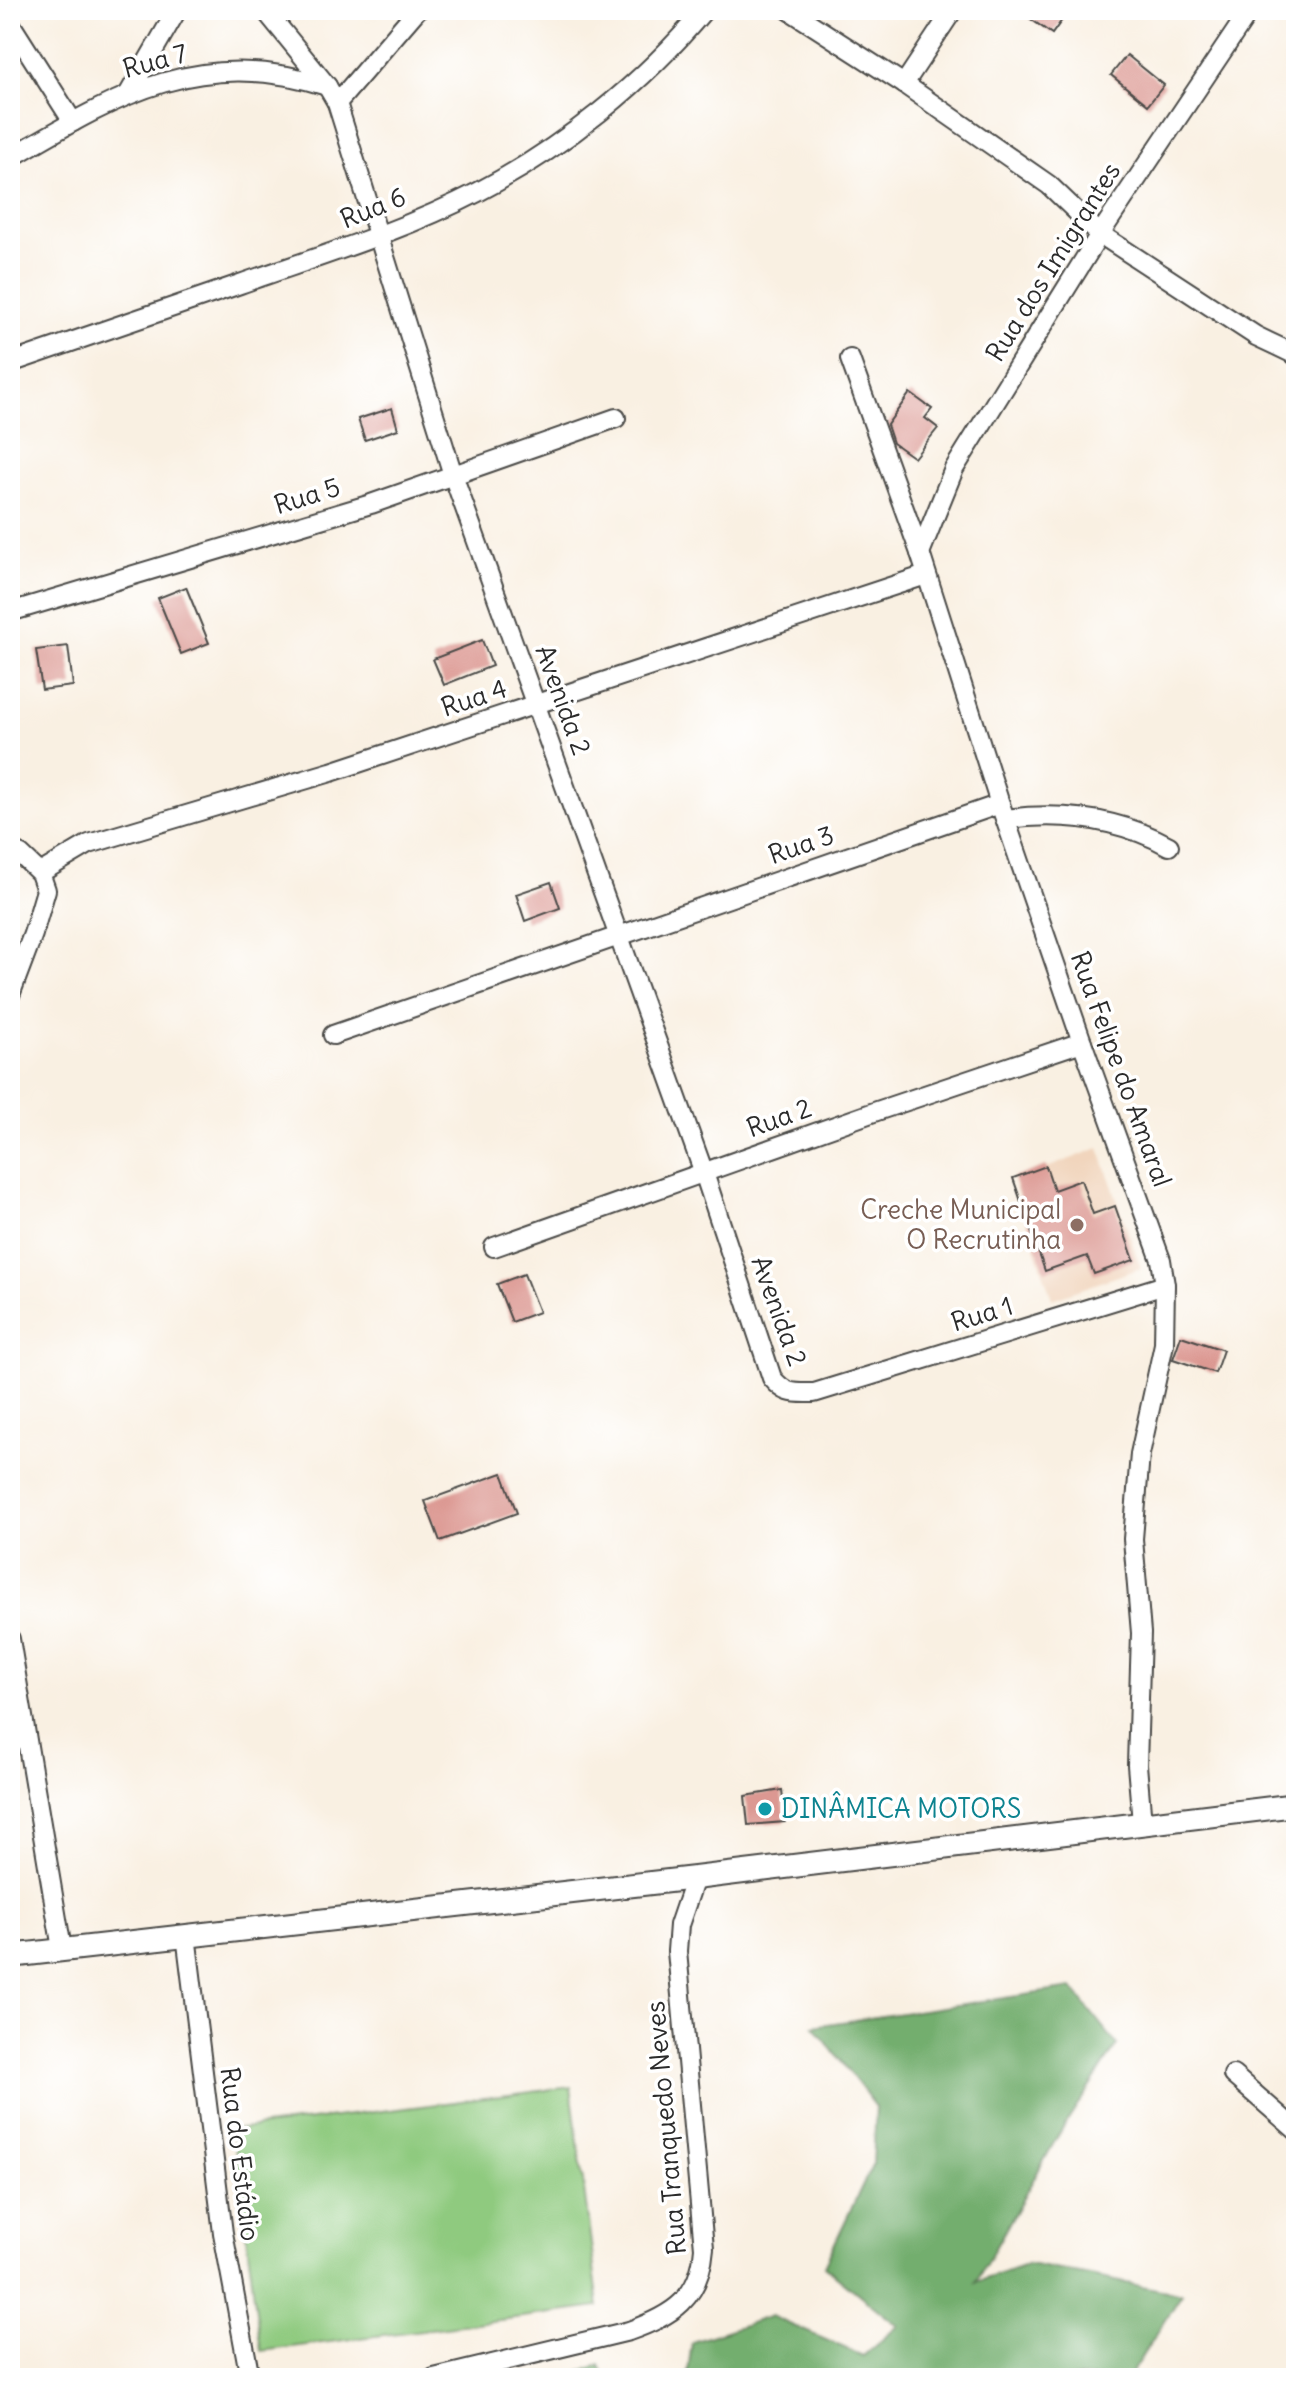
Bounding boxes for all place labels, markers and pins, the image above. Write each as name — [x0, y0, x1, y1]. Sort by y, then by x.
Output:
place label: Creche Municipal O Recrutinha — [860, 1193, 1061, 1256]
marker: Creche Municipal O Recrutinha — [1068, 1216, 1086, 1234]
place label: DINÂMICA MOTORS — [781, 1790, 1021, 1825]
marker: DINÂMICA MOTORS — [756, 1800, 774, 1818]

